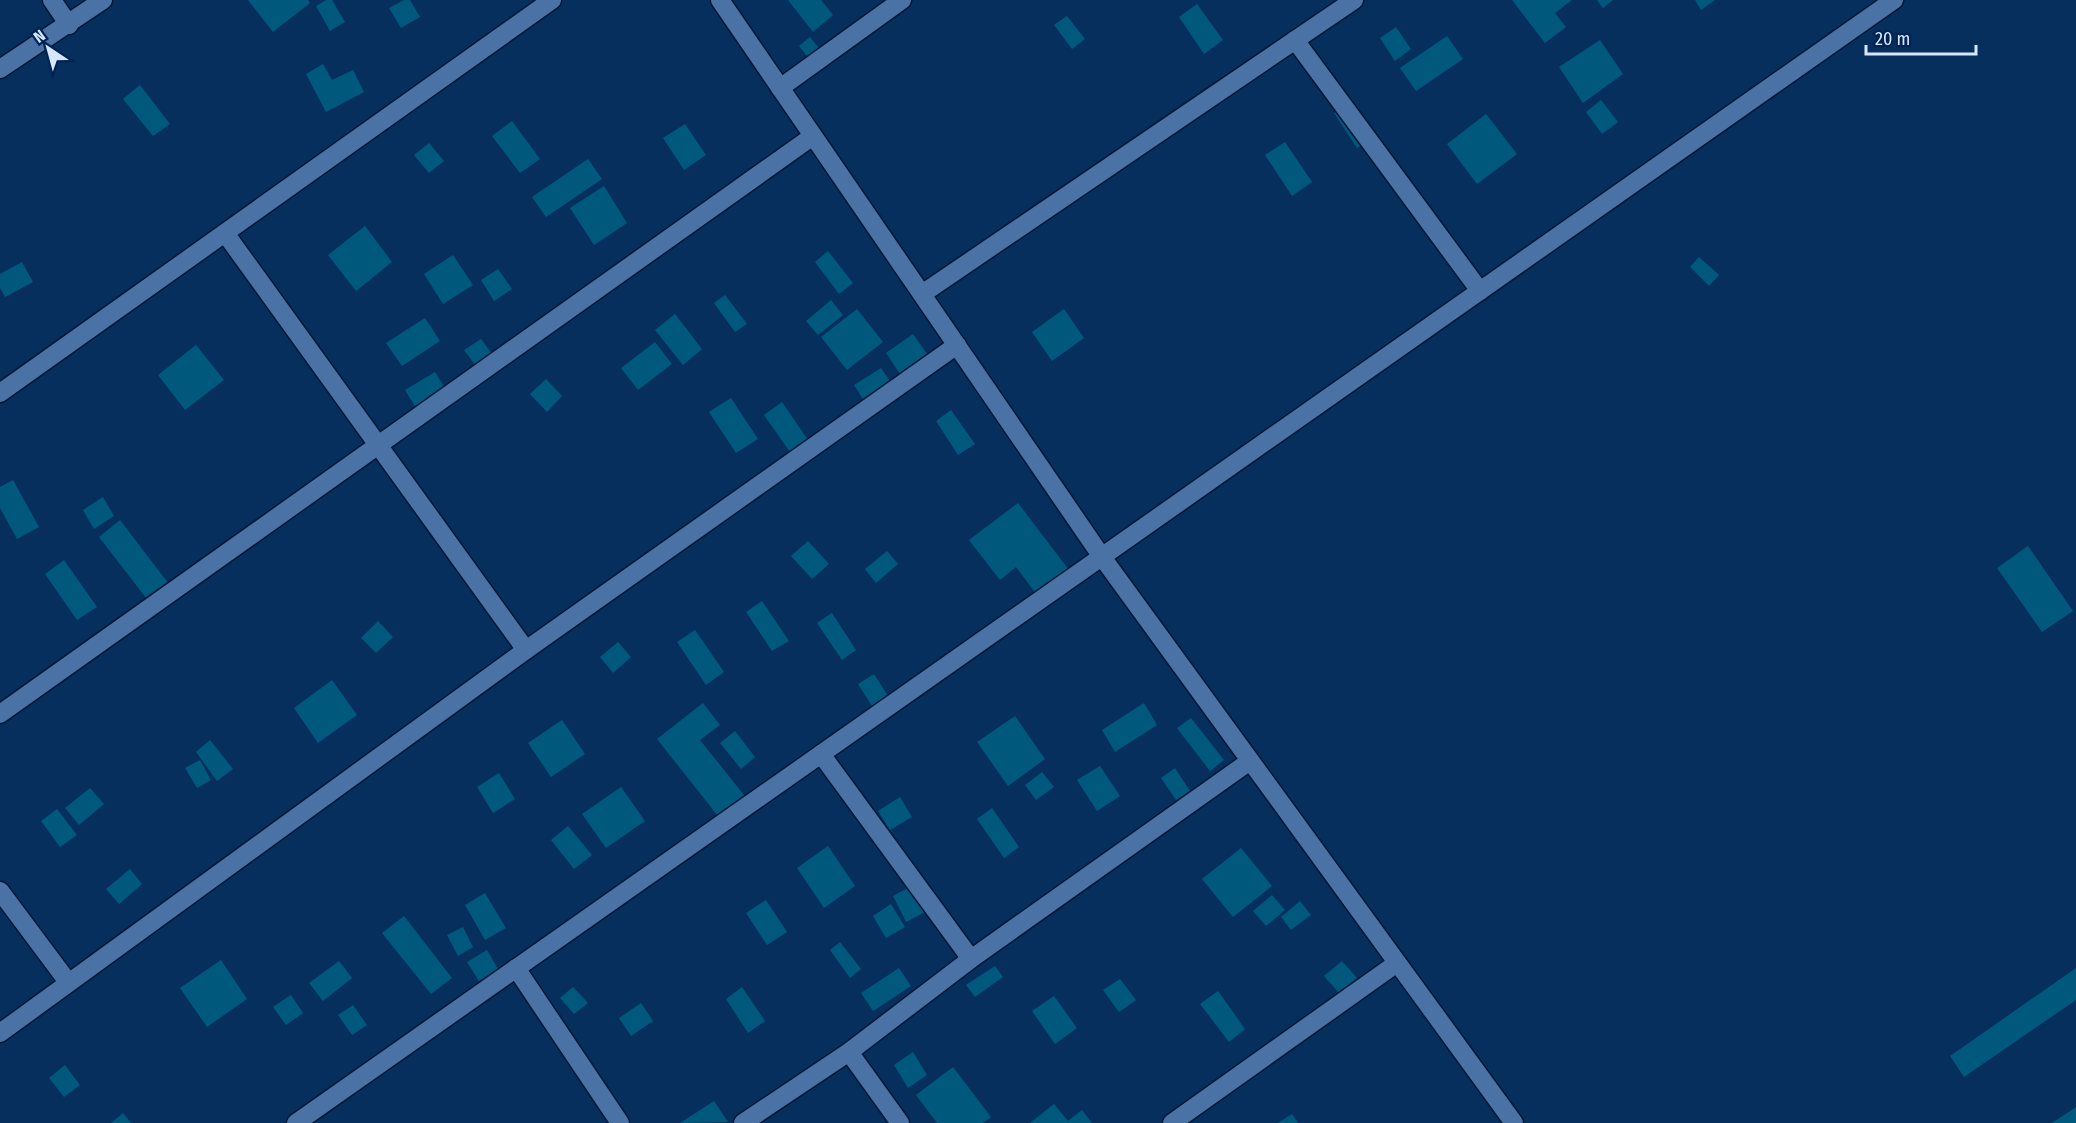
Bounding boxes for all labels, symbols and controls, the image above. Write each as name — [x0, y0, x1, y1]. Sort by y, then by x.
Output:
north arrow — [18, 18, 78, 78]
scale bar — [1866, 18, 1976, 56]
text: N — [30, 26, 49, 47]
text: 20 m — [1875, 28, 1910, 50]

